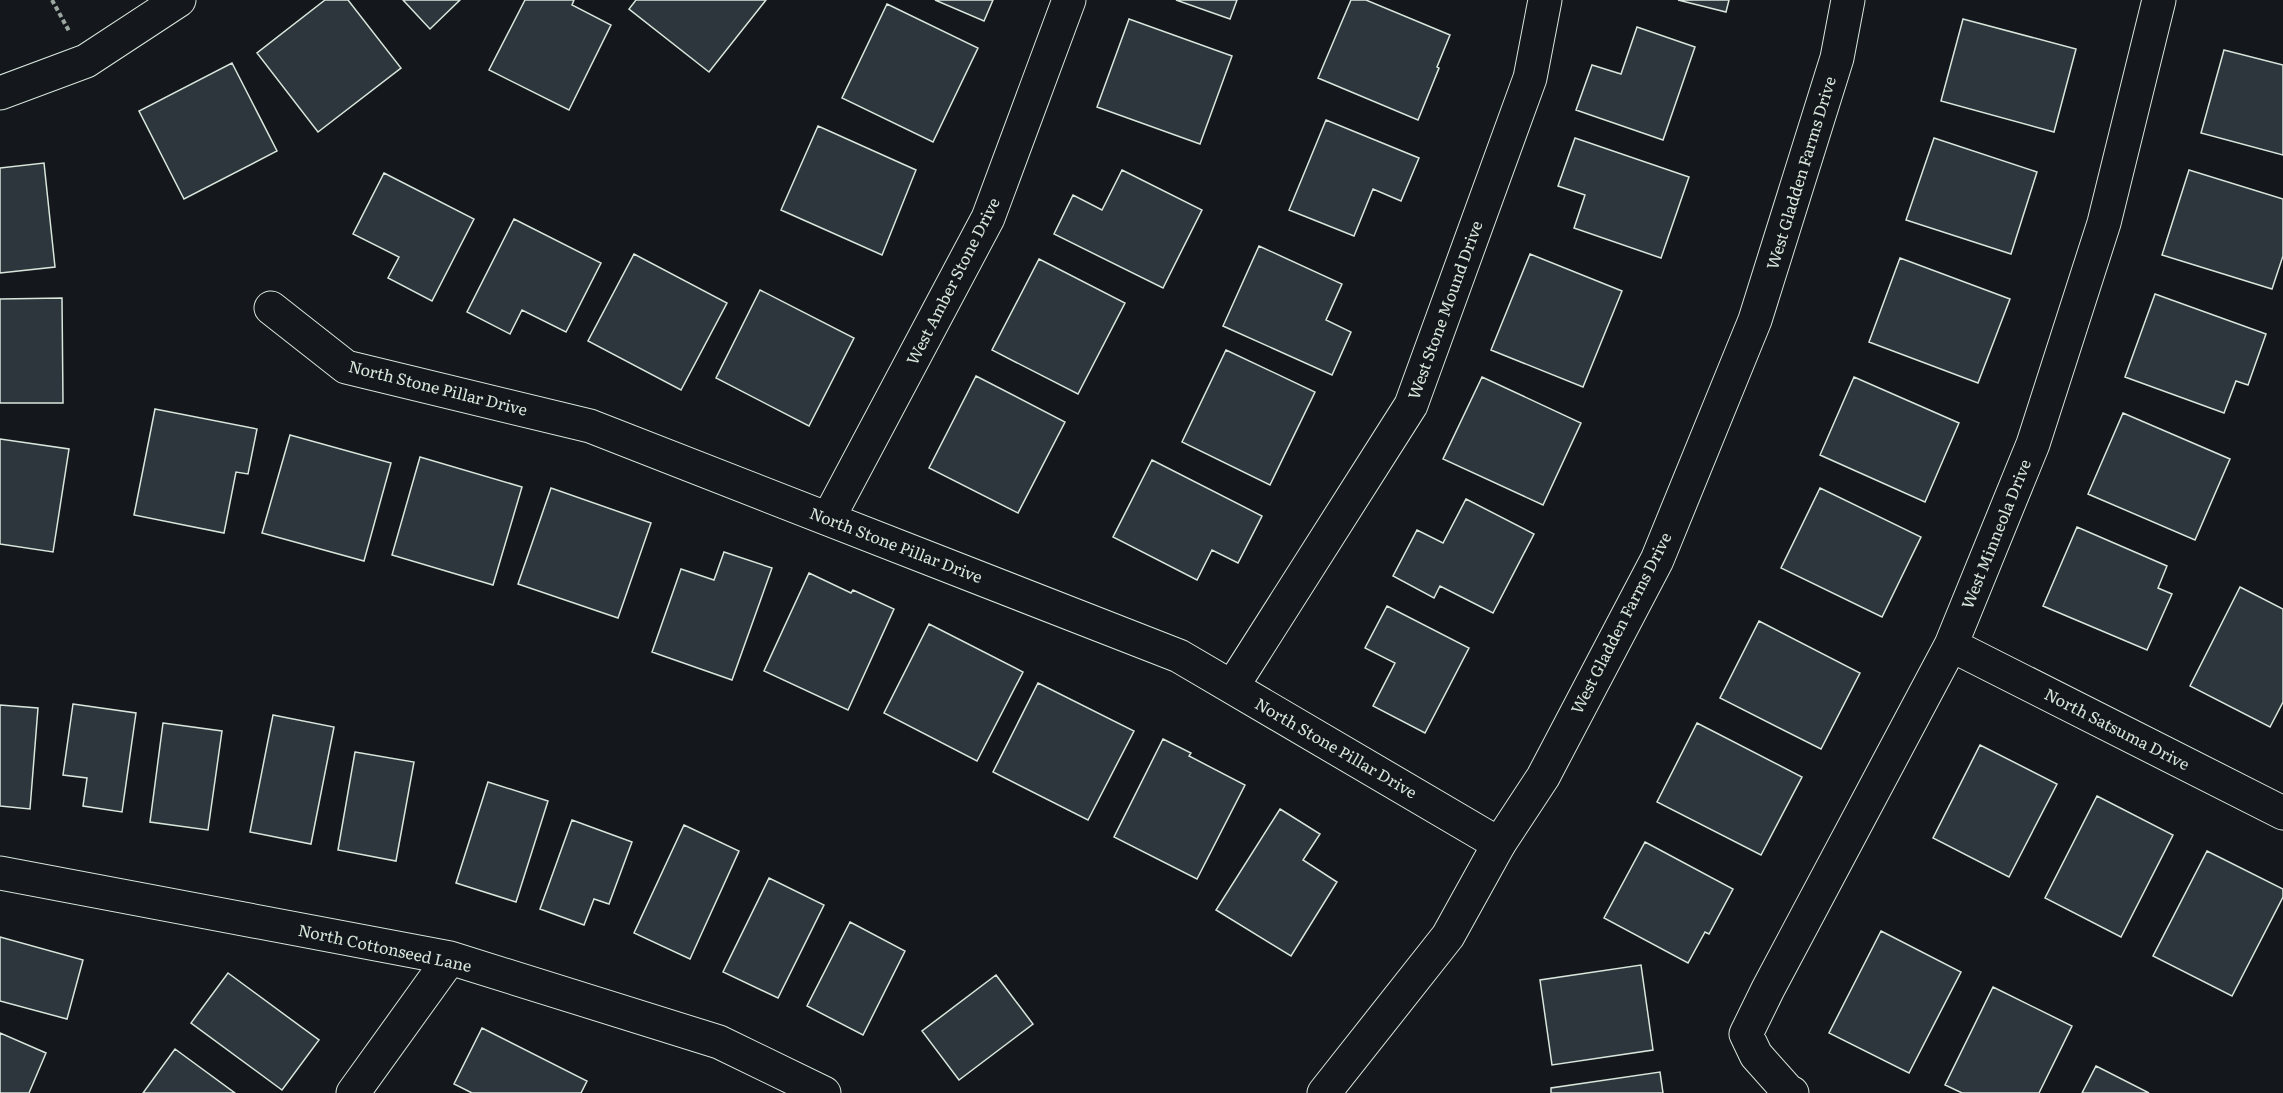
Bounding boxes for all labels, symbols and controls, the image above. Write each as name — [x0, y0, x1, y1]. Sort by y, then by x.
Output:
street label: West Gladden Farms Drive — [1759, 73, 1841, 272]
street label: West Amber Stone Drive — [899, 193, 1005, 368]
street label: West Stone Mound Drive — [1401, 217, 1488, 402]
street label: North Stone Pillar Drive — [346, 353, 530, 421]
street label: West Minneola Drive — [1954, 455, 2036, 612]
street label: North Stone Pillar Drive — [806, 500, 986, 588]
street label: West Gladden Farms Drive — [1564, 528, 1676, 718]
street label: North Satsuma Drive — [2041, 681, 2194, 775]
street label: North Stone Pillar Drive — [1251, 691, 1422, 803]
street label: North Cottonseed Lane — [296, 917, 474, 977]

